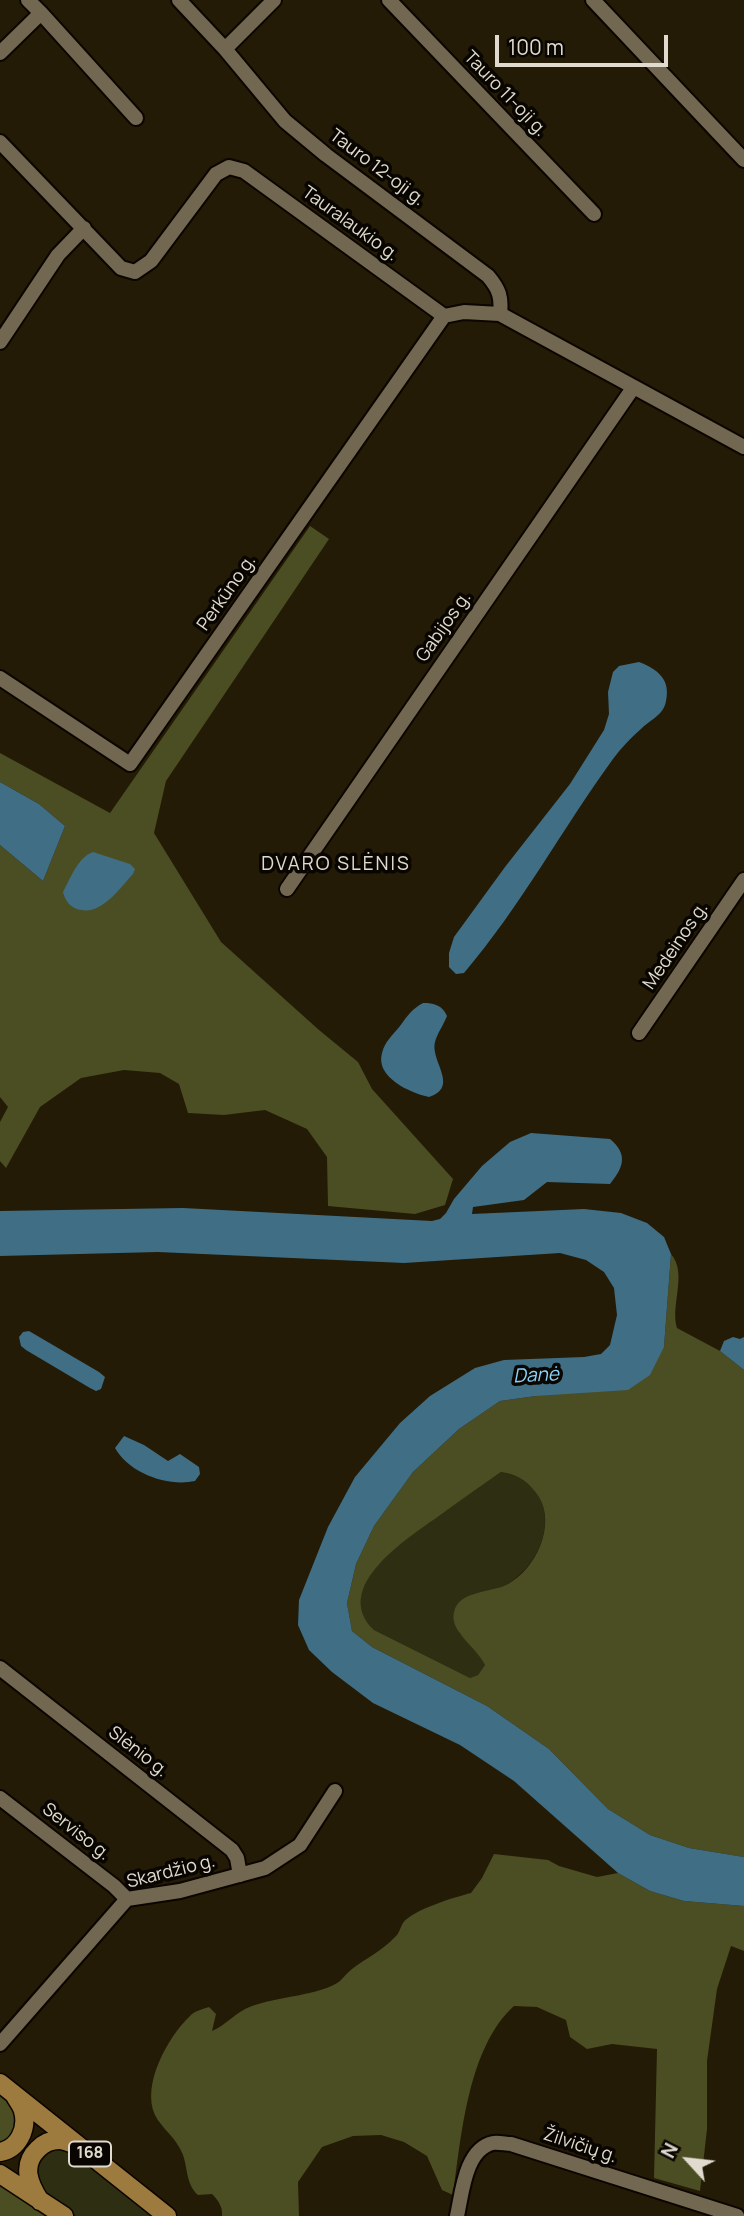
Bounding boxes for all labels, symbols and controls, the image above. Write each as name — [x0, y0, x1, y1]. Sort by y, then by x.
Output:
scale bar — [499, 21, 672, 65]
text: 100 m — [508, 33, 564, 61]
street label: Tauro 11-oji g. — [459, 47, 551, 141]
street label: Tauro 12-oji g. — [325, 125, 429, 211]
street label: Tauralaukio g. — [298, 182, 402, 266]
street label: Perkūno g. — [193, 551, 261, 635]
street label: Gabijos g. — [412, 588, 476, 666]
district label: DVARO SLĖNIS — [263, 854, 409, 876]
street label: Medeinos g. — [639, 898, 713, 994]
water label: Danė — [513, 1363, 559, 1389]
street label: Slėnio g. — [104, 1722, 172, 1782]
street label: Serviso g. — [38, 1799, 114, 1865]
street label: Skardžio g. — [125, 1851, 217, 1893]
street label: Žilvičių g. — [540, 2124, 620, 2168]
north arrow — [653, 2125, 723, 2195]
text: N — [655, 2138, 684, 2162]
road number: 168 — [69, 2142, 111, 2166]

